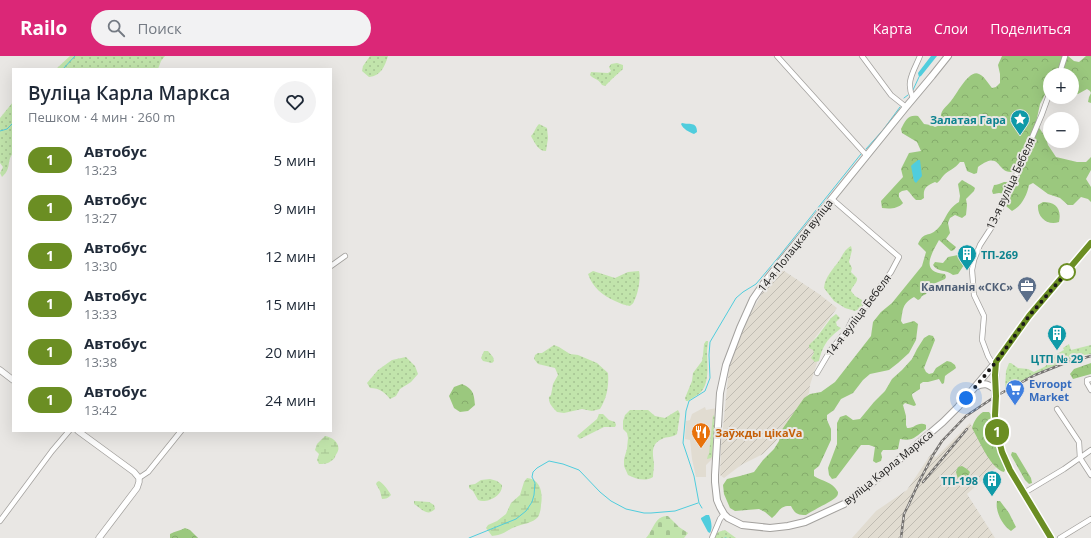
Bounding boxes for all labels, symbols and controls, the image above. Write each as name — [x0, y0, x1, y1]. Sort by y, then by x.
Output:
search box — [91, 10, 371, 46]
text: Railo — [20, 15, 67, 41]
icon: search — [105, 17, 127, 39]
text: Поиск — [137, 18, 182, 38]
text: Карта — [873, 19, 912, 38]
text: Слои — [934, 19, 968, 38]
text: Поделиться — [990, 19, 1071, 38]
map controls — [1043, 68, 1079, 148]
button: + — [1043, 68, 1079, 104]
text: Вуліца Карла Маркса — [28, 80, 230, 106]
button: heart — [274, 81, 316, 123]
text: Пешком · 4 мин · 260 m — [28, 108, 175, 126]
place icon: Залатая Гара — [1009, 108, 1031, 136]
place label: Залатая Гара — [930, 112, 1006, 127]
button: − — [1043, 112, 1079, 148]
street label: 13-я вуліца Бебеля — [982, 135, 1038, 231]
text: Автобус — [84, 141, 147, 161]
text: 1 — [46, 150, 54, 169]
text: 5 мин — [273, 150, 316, 170]
text: 13:23 — [84, 161, 117, 179]
text: Автобус — [84, 189, 147, 209]
street label: 14-я Полацкая вуліца — [754, 196, 836, 294]
text: 1 — [46, 198, 54, 217]
text: 9 мин — [273, 198, 316, 218]
text: 13:27 — [84, 209, 117, 227]
text: Автобус — [84, 237, 147, 257]
building icon: ТП-269 — [956, 243, 978, 271]
text: 1 — [46, 246, 54, 265]
text: 12 мин — [265, 246, 316, 266]
place label: ТП-269 — [981, 247, 1018, 262]
text: 13:30 — [84, 257, 117, 275]
unlabelled marker — [1058, 263, 1076, 281]
street label: 14-я вуліца Бебеля — [822, 271, 894, 359]
office icon: Кампанія «СКС» — [1016, 275, 1038, 303]
place label: Кампанія «СКС» — [921, 279, 1013, 294]
text: Автобус — [84, 285, 147, 305]
text: 1 — [46, 294, 54, 313]
text: 15 мин — [265, 294, 316, 314]
text: 13:33 — [84, 305, 117, 323]
building icon: ЦТП № 29 — [1046, 323, 1068, 351]
text: Автобус — [84, 333, 147, 353]
text: 1 — [46, 342, 54, 361]
text: 20 мин — [265, 342, 316, 362]
place label: ЦТП № 29 — [1031, 351, 1083, 366]
text: 13:38 — [84, 353, 117, 371]
place label: Evroopt Market — [1029, 376, 1072, 404]
supermarket icon: Evroopt Market — [1004, 378, 1026, 406]
text: Автобус — [84, 381, 147, 401]
your location — [956, 388, 976, 408]
text: 1 — [46, 390, 54, 409]
text: 24 мин — [265, 390, 316, 410]
text: 13:42 — [84, 401, 117, 419]
line badge: 1 — [984, 419, 1010, 445]
restaurant icon: Заўжды цікаVа — [690, 421, 712, 449]
text: 1 — [993, 422, 1001, 441]
place label: Заўжды цікаVа — [715, 425, 802, 440]
street label: вуліца Карла Маркса — [840, 426, 936, 508]
building icon: ТП-198 — [981, 469, 1003, 497]
place label: ТП-198 — [941, 473, 978, 488]

